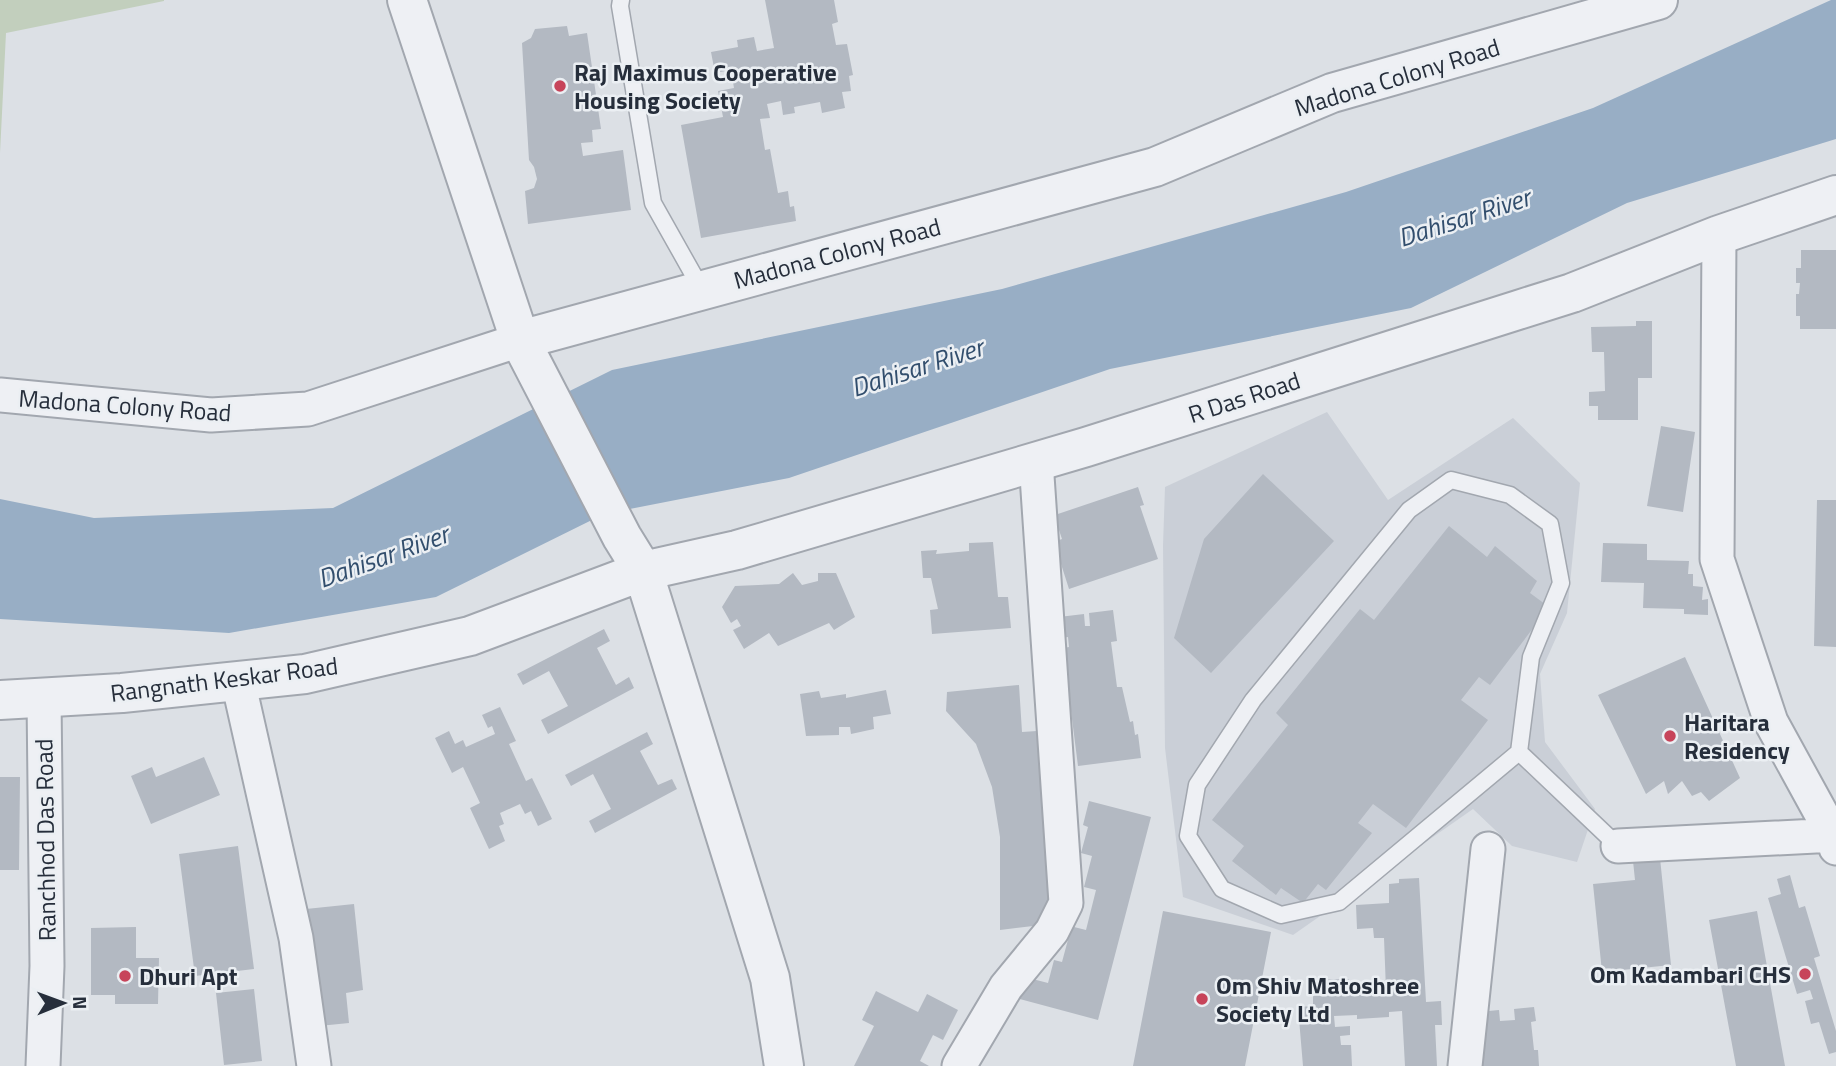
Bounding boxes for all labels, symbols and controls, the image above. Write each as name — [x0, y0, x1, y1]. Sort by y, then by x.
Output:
street label: Madona Colony Road — [1290, 29, 1504, 125]
place label: Raj Maximus Cooperative Housing Society — [574, 54, 837, 118]
marker: Raj Maximus Cooperative Housing Society — [552, 78, 568, 94]
water label: Dahisar River — [1393, 176, 1538, 257]
street label: Madona Colony Road — [729, 208, 945, 298]
water label: Dahisar River — [846, 326, 991, 407]
street label: R Das Road — [1183, 362, 1305, 432]
street label: Madona Colony Road — [17, 380, 233, 430]
water label: Dahisar River — [312, 513, 457, 598]
street label: Rangnath Keskar Road — [108, 647, 340, 711]
place label: Haritara Residency — [1684, 704, 1790, 768]
marker: Haritara Residency — [1662, 728, 1678, 744]
street label: Ranchhod Das Road — [25, 738, 65, 942]
place label: Om Kadambari CHS — [1590, 956, 1791, 992]
place label: Dhuri Apt — [139, 958, 238, 994]
marker: Om Kadambari CHS — [1797, 966, 1813, 982]
place label: Om Shiv Matoshree Society Ltd — [1216, 967, 1419, 1031]
north arrow — [28, 968, 98, 1038]
marker: Dhuri Apt — [117, 968, 133, 984]
marker: Om Shiv Matoshree Society Ltd — [1194, 991, 1210, 1007]
text: N — [66, 996, 95, 1010]

